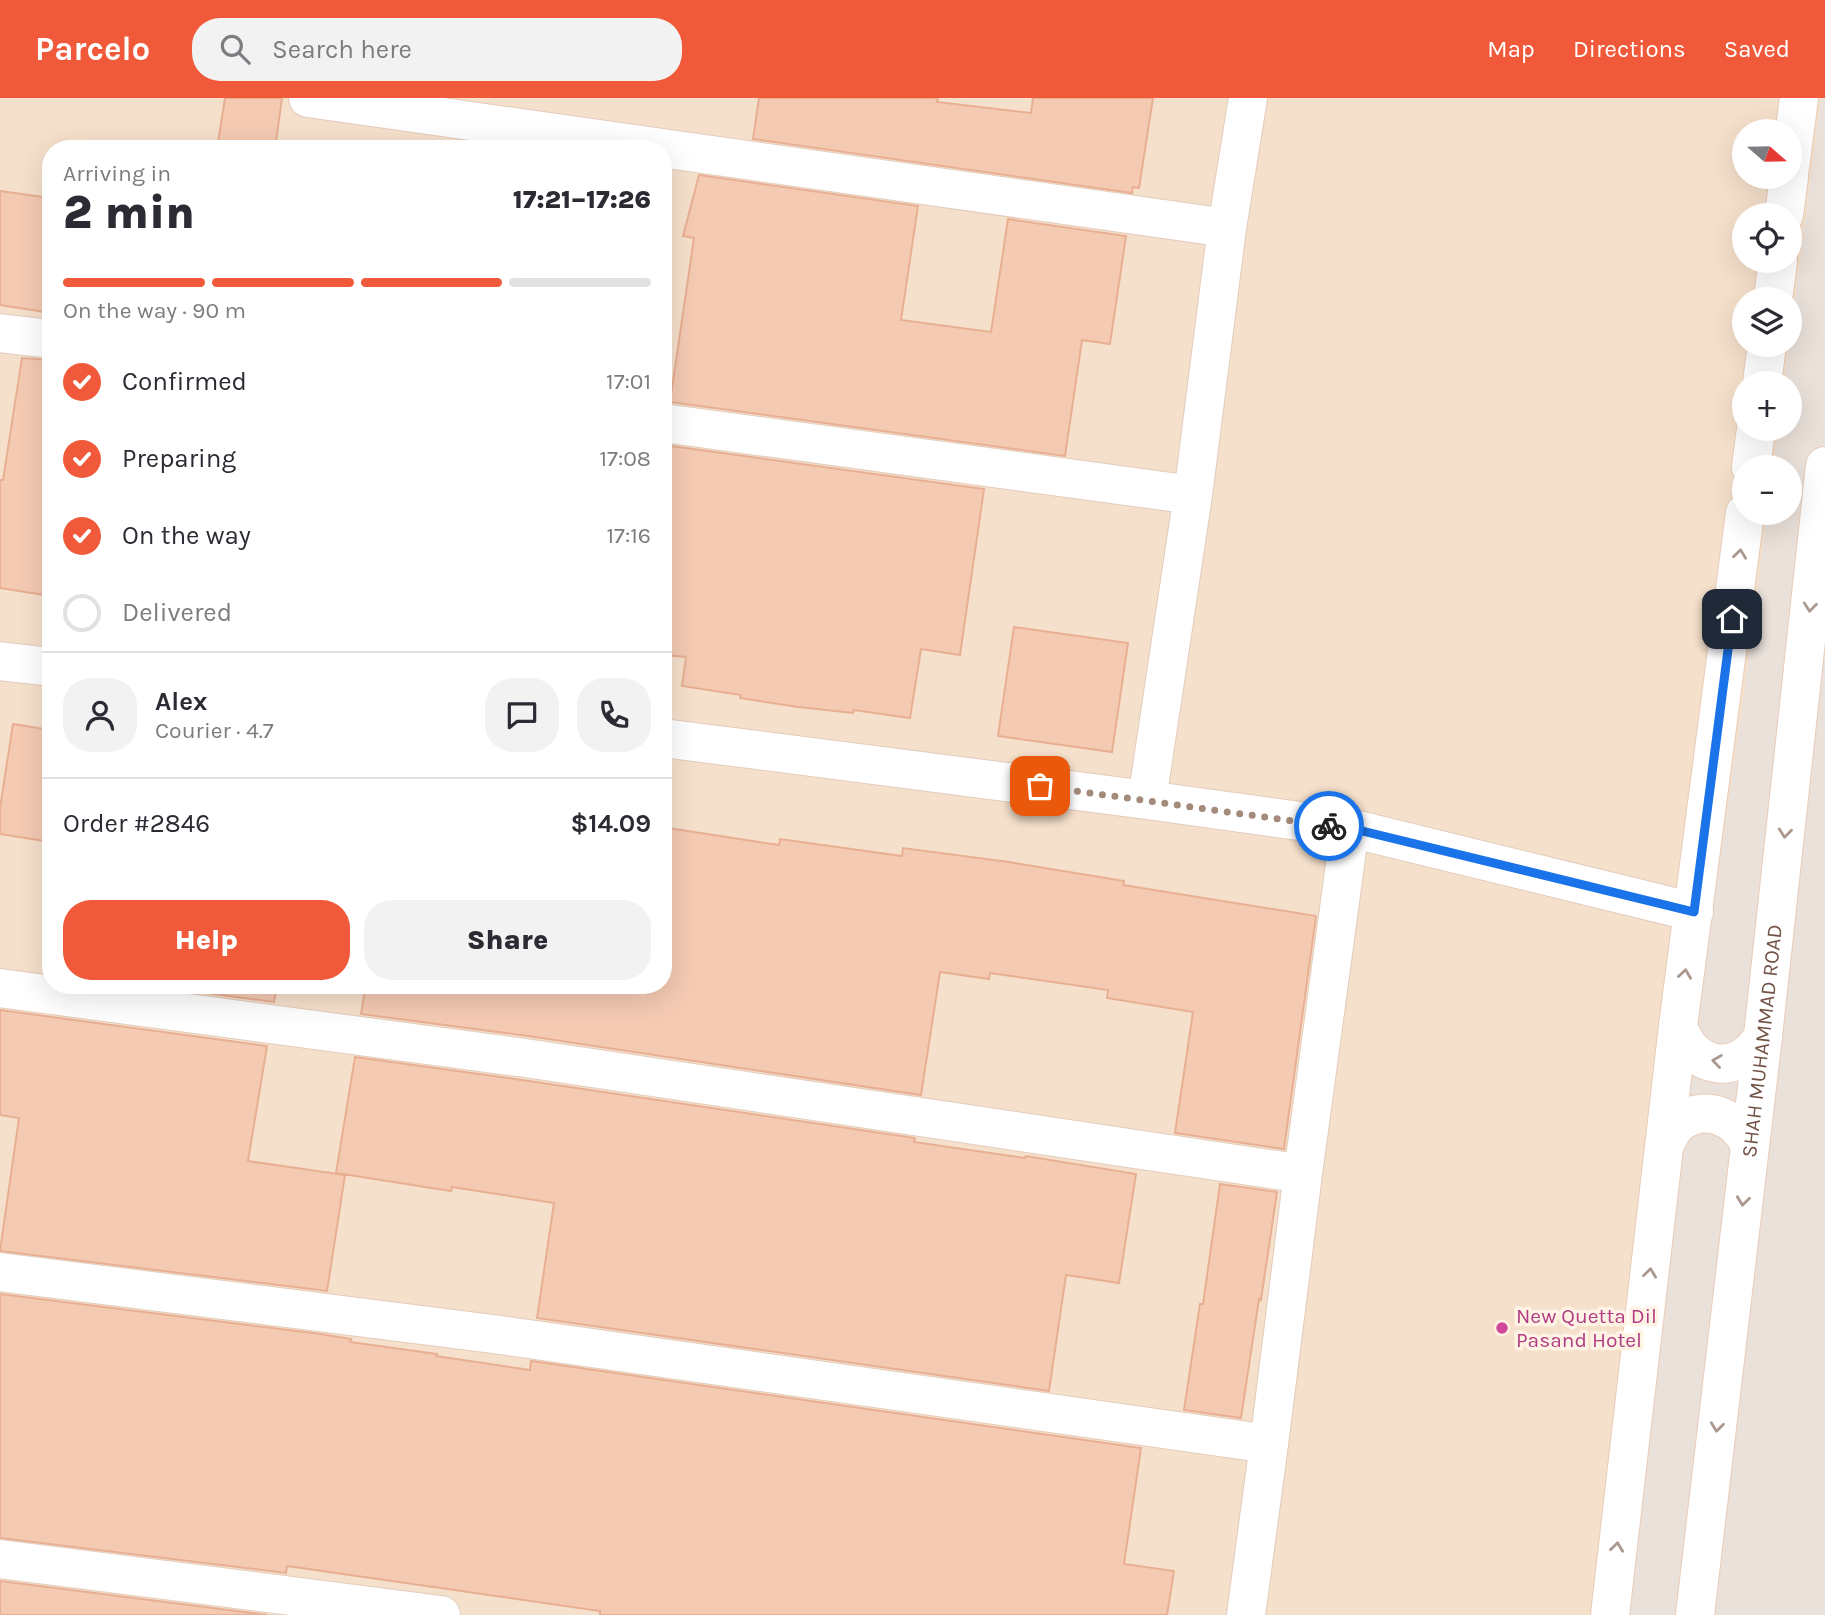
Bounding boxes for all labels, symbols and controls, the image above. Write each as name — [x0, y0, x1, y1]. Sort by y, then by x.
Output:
search box — [192, 18, 682, 81]
text: Parcelo — [35, 30, 150, 68]
icon: search — [216, 30, 254, 68]
text: Search here — [272, 34, 412, 65]
text: Map — [1487, 35, 1535, 63]
text: Directions — [1573, 35, 1686, 63]
text: Saved — [1724, 35, 1790, 63]
north arrow — [1732, 119, 1802, 189]
map controls — [1732, 119, 1802, 525]
text: Arriving in — [63, 160, 171, 187]
text: 17:21–17:26 — [513, 184, 651, 215]
text: 2 min — [63, 186, 195, 240]
button: locate — [1732, 203, 1802, 273]
button: layers — [1732, 287, 1802, 357]
text: On the way · 90 m — [63, 297, 246, 324]
icon: check — [63, 363, 101, 401]
text: Confirmed — [122, 366, 247, 397]
text: 17:01 — [606, 368, 651, 395]
button: + — [1732, 371, 1802, 441]
icon: check — [63, 440, 101, 478]
text: Preparing — [122, 443, 236, 474]
text: 17:08 — [600, 445, 651, 472]
button: − — [1732, 455, 1802, 525]
icon: check — [63, 517, 101, 555]
text: On the way — [122, 520, 251, 551]
text: 17:16 — [607, 522, 651, 549]
one-way arrow — [1733, 548, 1748, 560]
pin — [1702, 589, 1762, 649]
text: Delivered — [122, 597, 232, 628]
icon: home — [1713, 600, 1751, 638]
one-way arrow — [1802, 601, 1817, 612]
button: person — [63, 678, 137, 752]
button: chat — [485, 678, 559, 752]
button: phone — [577, 678, 651, 752]
text: Alex — [155, 686, 207, 717]
text: Courier · 4.7 — [155, 717, 274, 744]
pin — [1010, 756, 1070, 816]
icon: bag — [1021, 767, 1059, 805]
courier — [1294, 791, 1364, 861]
icon: bike — [1310, 807, 1348, 845]
text: Order #2846 — [63, 808, 210, 839]
text: $14.09 — [570, 808, 651, 839]
one-way arrow — [1777, 827, 1792, 839]
button: Help — [63, 900, 350, 980]
button: Share — [364, 900, 651, 980]
street label: SHAH MUHAMMAD ROAD — [1737, 923, 1787, 1159]
one-way arrow — [1677, 968, 1692, 980]
one-way arrow — [1711, 1054, 1723, 1069]
one-way arrow — [1735, 1195, 1750, 1207]
one-way arrow — [1642, 1267, 1657, 1278]
place label: New Quetta Dil Pasand Hotel — [1516, 1304, 1657, 1352]
marker: New Quetta Dil Pasand Hotel — [1494, 1320, 1510, 1336]
one-way arrow — [1709, 1421, 1724, 1433]
one-way arrow — [1610, 1541, 1625, 1553]

